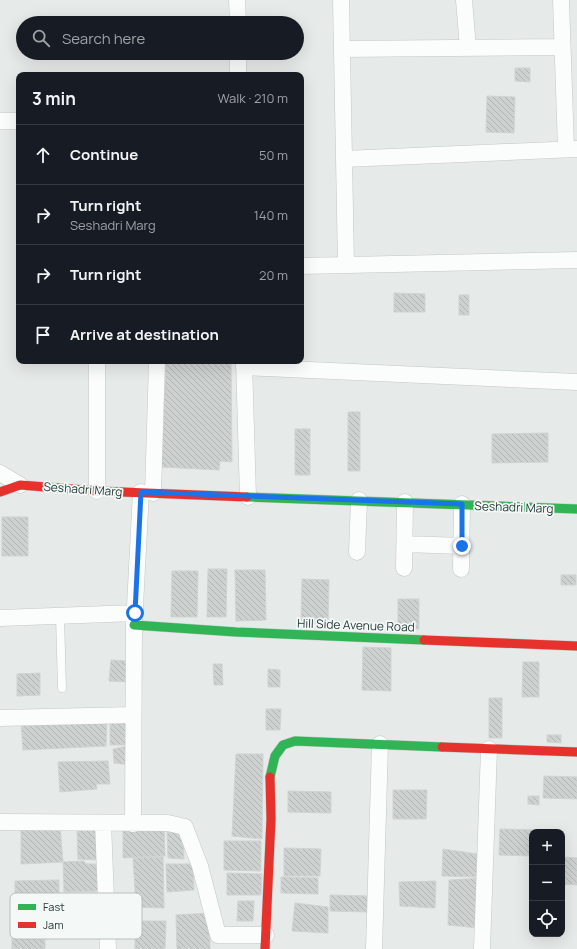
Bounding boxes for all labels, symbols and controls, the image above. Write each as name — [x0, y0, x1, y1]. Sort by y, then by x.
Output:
search box — [16, 16, 304, 60]
icon: search — [30, 27, 52, 49]
text: Search here — [62, 28, 145, 49]
text: 3 min — [32, 87, 76, 110]
text: Walk · 210 m — [218, 89, 288, 107]
icon: ahead — [32, 144, 54, 166]
text: Continue — [70, 144, 138, 165]
text: 50 m — [259, 146, 288, 164]
text: Turn right — [70, 195, 141, 216]
icon: right — [32, 204, 54, 226]
text: 140 m — [254, 206, 288, 224]
text: Seshadri Marg — [70, 216, 156, 234]
icon: right — [32, 264, 54, 286]
text: Turn right — [70, 264, 141, 285]
text: 20 m — [259, 266, 288, 284]
icon: arrive — [32, 324, 54, 346]
text: Arrive at destination — [70, 324, 219, 345]
street label: Seshadri Marg — [43, 478, 123, 500]
street label: Seshadri Marg — [474, 497, 554, 517]
route end — [453, 537, 471, 555]
route start — [126, 604, 144, 622]
street label: Hill Side Avenue Road — [297, 614, 415, 636]
map controls — [529, 829, 565, 937]
button: + — [529, 829, 565, 865]
button: − — [529, 865, 565, 901]
legend — [10, 893, 142, 939]
text: Fast — [43, 899, 65, 914]
button: locate — [529, 901, 565, 937]
text: Jam — [43, 917, 64, 932]

